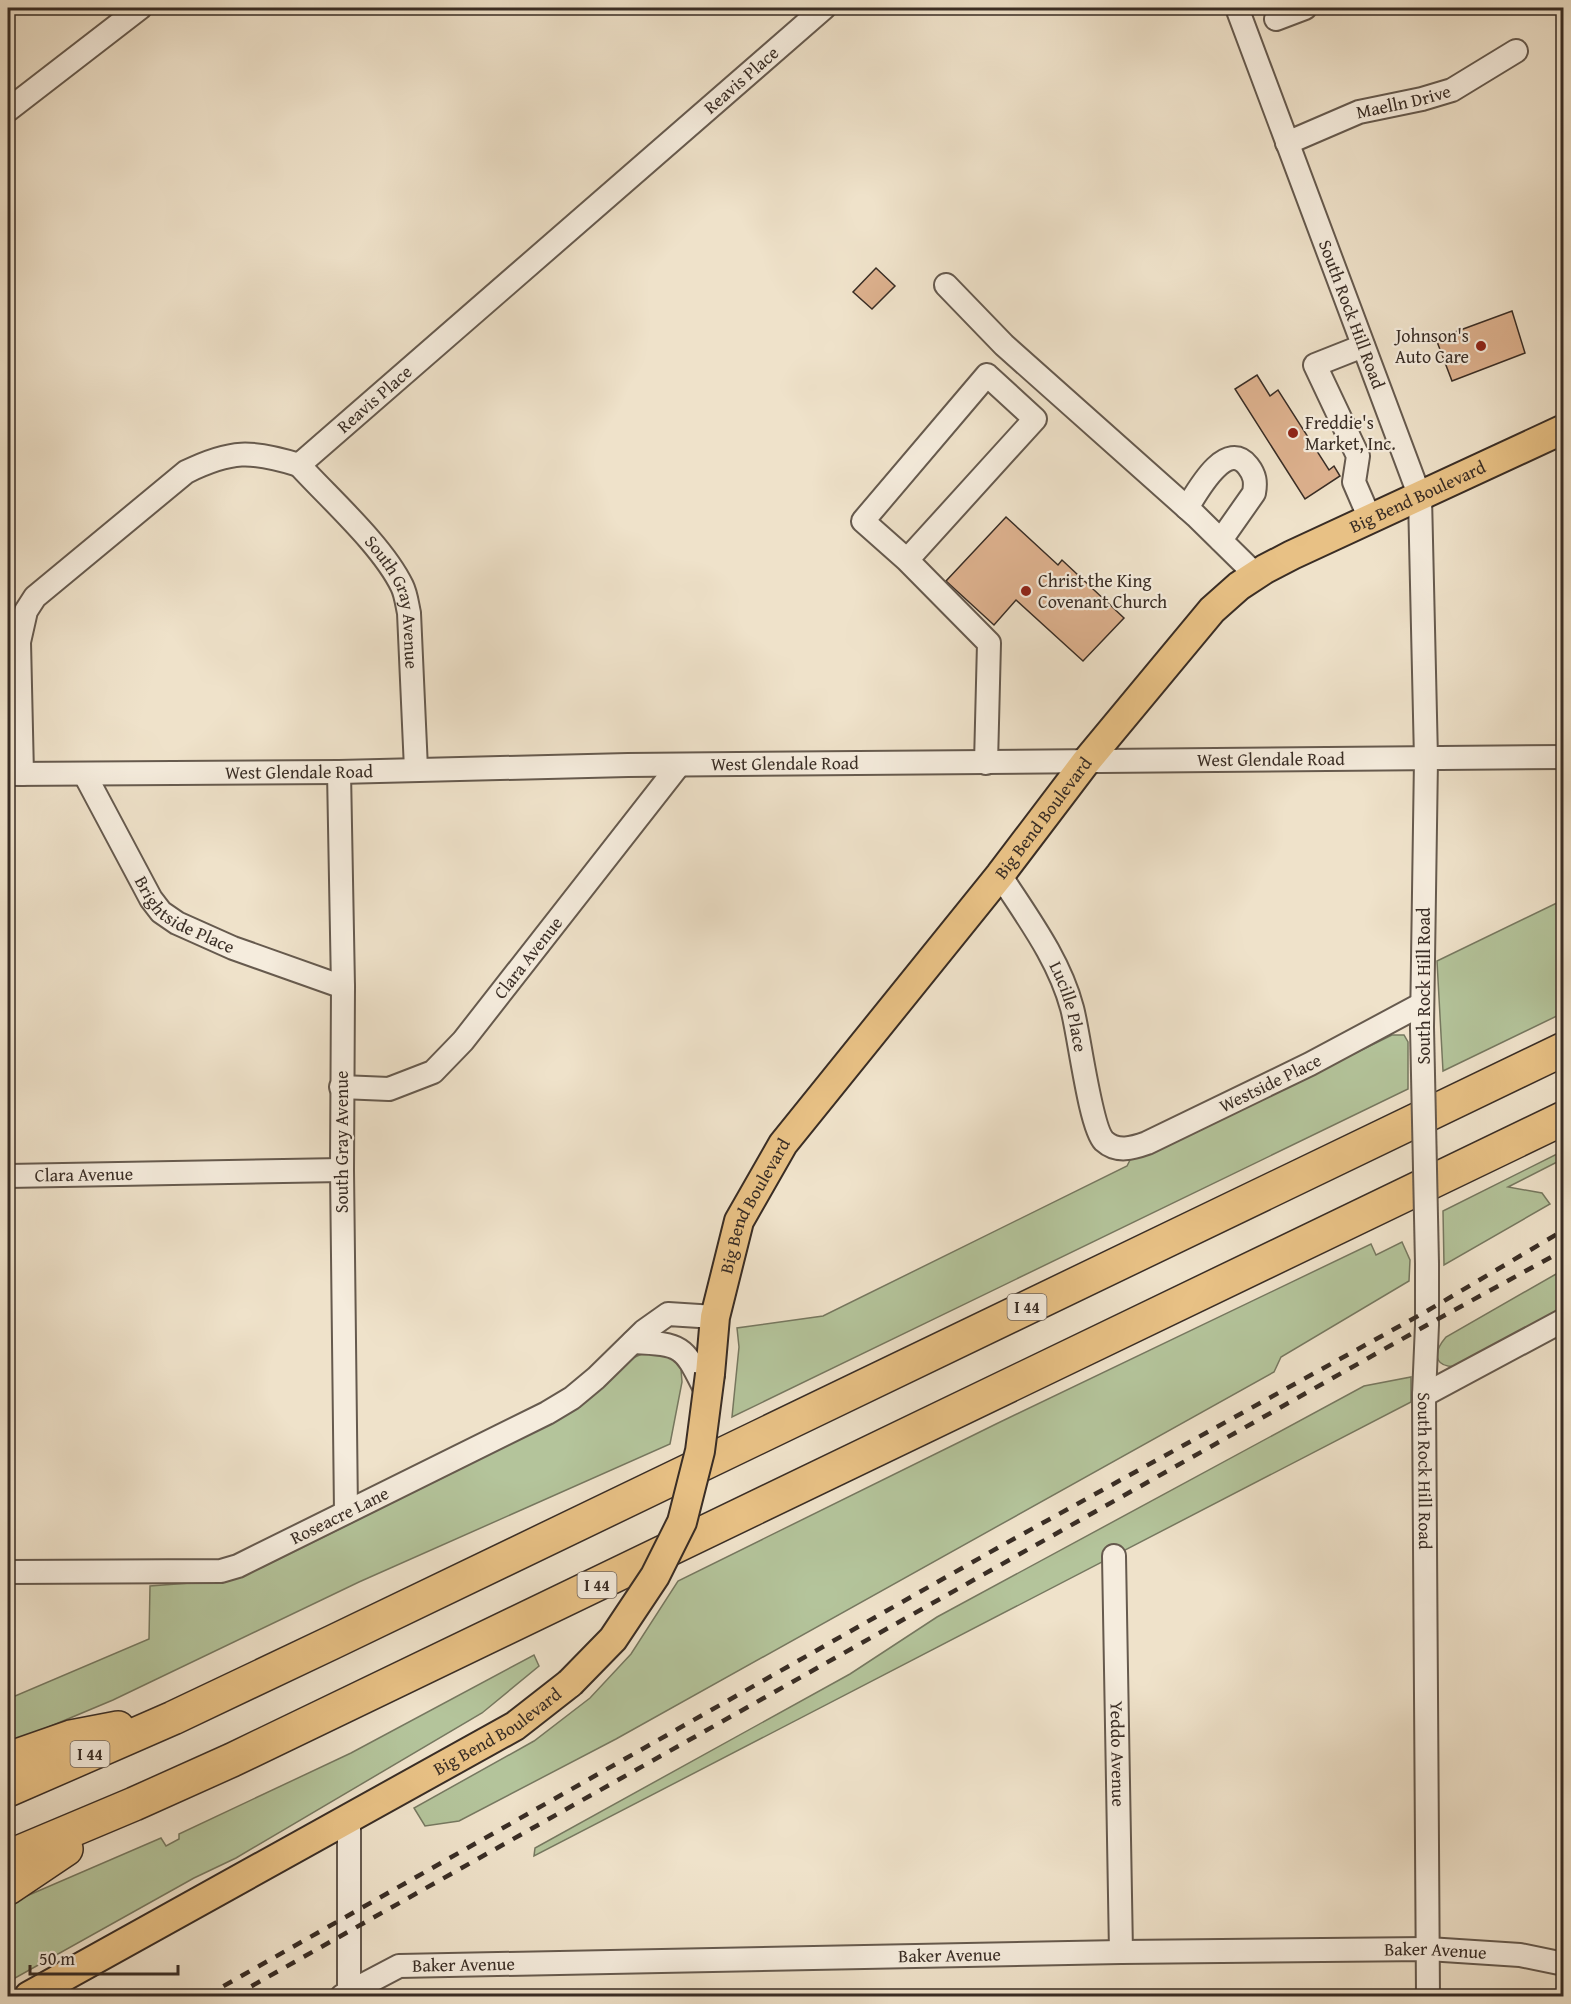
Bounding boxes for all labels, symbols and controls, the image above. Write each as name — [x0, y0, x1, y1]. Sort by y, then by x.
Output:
street label: Reavis Place — [697, 39, 784, 120]
street label: Maelln Drive — [1354, 77, 1454, 125]
street label: South Rock Hill Road — [1312, 236, 1392, 393]
place label: Johnson's Auto Care — [1394, 322, 1469, 370]
marker: Johnson's Auto Care — [1474, 339, 1488, 353]
street label: Reavis Place — [331, 358, 418, 439]
place label: Freddie's Market, Inc. — [1305, 409, 1396, 457]
marker: Freddie's Market, Inc. — [1286, 426, 1300, 440]
street label: Big Bend Boulevard — [1345, 453, 1490, 540]
street label: South Gray Avenue — [358, 529, 425, 670]
place label: Christ the King Covenant Church — [1038, 567, 1167, 615]
marker: Christ the King Covenant Church — [1019, 584, 1033, 598]
street label: West Glendale Road — [1197, 745, 1345, 773]
street label: West Glendale Road — [711, 749, 859, 777]
street label: Big Bend Boulevard — [988, 751, 1098, 885]
street label: West Glendale Road — [225, 757, 374, 786]
street label: Brightside Place — [128, 871, 239, 960]
street label: South Rock Hill Road — [1410, 907, 1437, 1065]
street label: Clara Avenue — [487, 910, 569, 1005]
street label: Lucille Place — [1043, 956, 1094, 1054]
street label: Westside Place — [1214, 1046, 1326, 1119]
street label: South Gray Avenue — [328, 1071, 355, 1213]
street label: Big Bend Boulevard — [712, 1133, 797, 1276]
street label: Clara Avenue — [35, 1160, 133, 1189]
road number: I 44 — [1008, 1294, 1046, 1320]
street label: South Rock Hill Road — [1411, 1392, 1439, 1550]
street label: Roseacre Lane — [285, 1479, 393, 1551]
road number: I 44 — [578, 1572, 616, 1598]
street label: Big Bend Boulevard — [428, 1680, 567, 1782]
street label: Yeddo Avenue — [1104, 1701, 1132, 1807]
road number: I 44 — [70, 1741, 110, 1767]
street label: Baker Avenue — [1384, 1935, 1488, 1966]
scale bar — [30, 1938, 178, 1976]
street label: Baker Avenue — [898, 1940, 1001, 1969]
text: 50 m — [39, 1945, 75, 1972]
street label: Baker Avenue — [412, 1950, 515, 1979]

